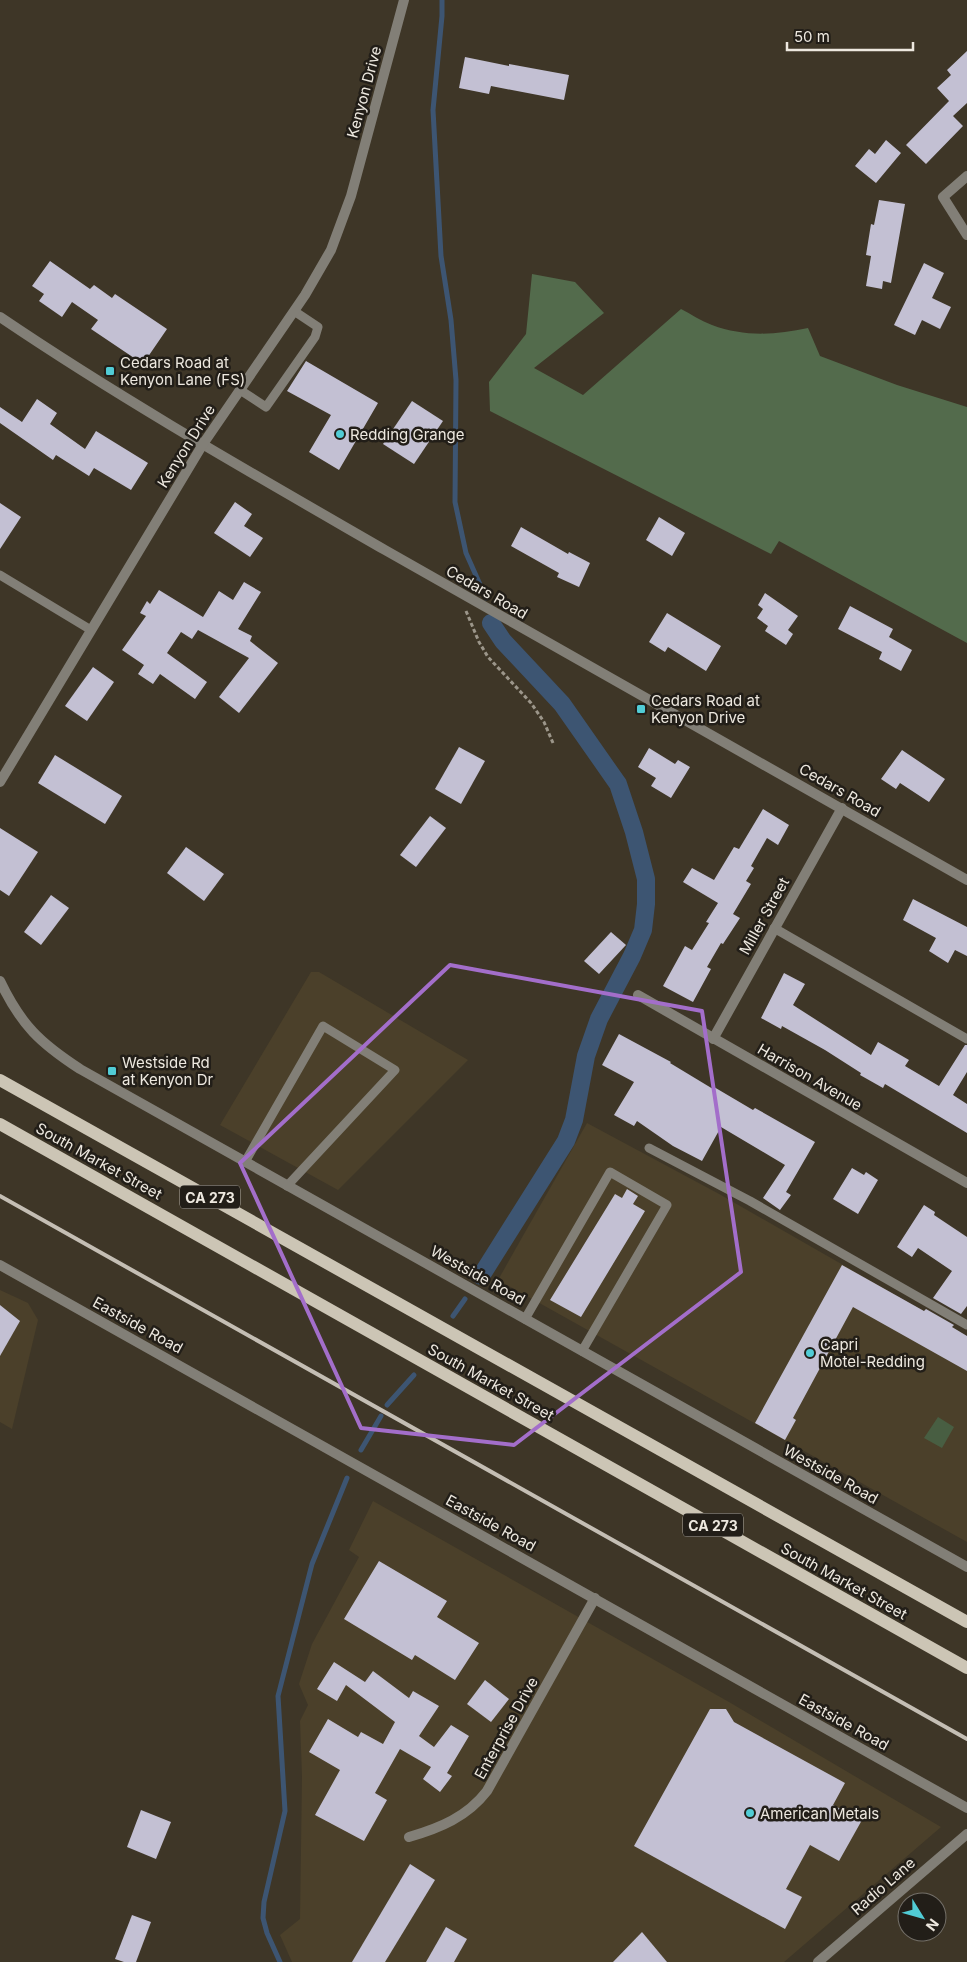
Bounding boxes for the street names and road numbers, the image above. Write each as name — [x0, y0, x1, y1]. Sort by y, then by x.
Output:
street label: Kenyon Drive — [343, 44, 385, 140]
street label: Kenyon Drive — [153, 401, 219, 491]
street label: Cedars Road — [443, 561, 531, 623]
street label: Cedars Road — [796, 759, 884, 821]
street label: Miller Street — [735, 874, 793, 958]
street label: Harrison Avenue — [754, 1039, 866, 1115]
street label: South Market Street — [33, 1118, 166, 1204]
road number: CA 273 — [180, 1186, 240, 1208]
street label: Westside Road — [427, 1241, 529, 1309]
street label: Eastside Road — [90, 1292, 186, 1358]
street label: South Market Street — [425, 1339, 558, 1425]
street label: Westside Road — [780, 1440, 882, 1508]
street label: Eastside Road — [443, 1490, 539, 1556]
road number: CA 273 — [683, 1514, 743, 1536]
street label: South Market Street — [778, 1538, 911, 1624]
street label: Enterprise Drive — [470, 1674, 542, 1782]
street label: Eastside Road — [796, 1689, 892, 1755]
street label: Radio Lane — [847, 1853, 919, 1919]

